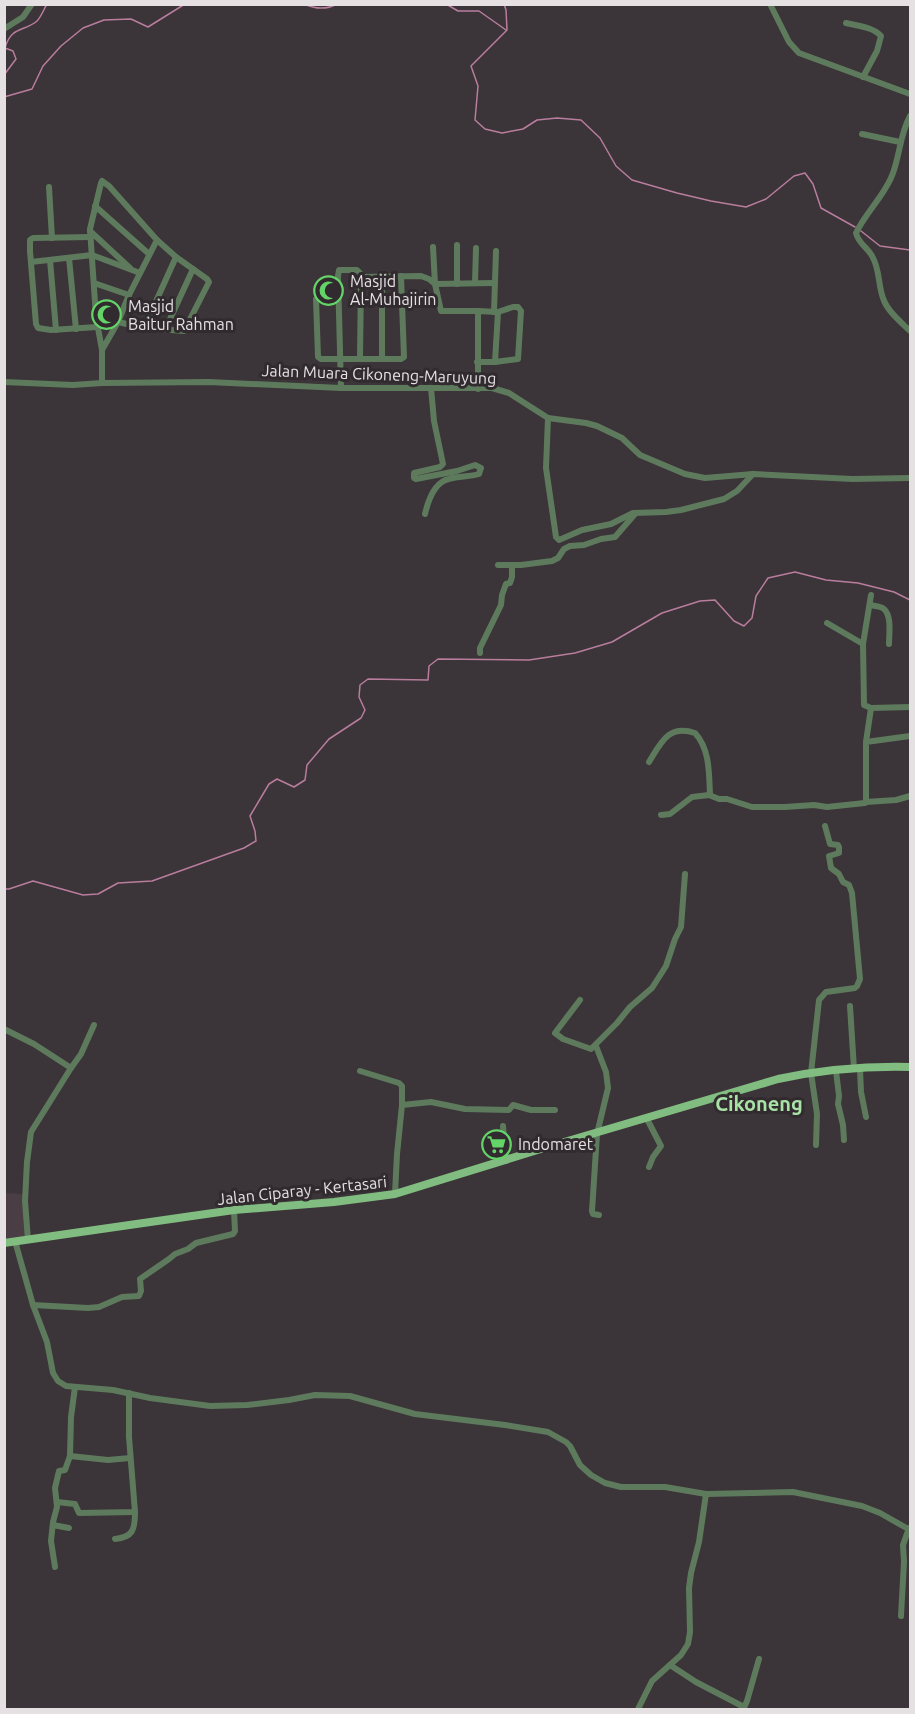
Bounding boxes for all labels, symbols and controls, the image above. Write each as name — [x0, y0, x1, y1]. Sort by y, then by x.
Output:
place label: Masjid Al-Muhajirin — [350, 272, 436, 308]
mosque icon: Masjid Al-Muhajirin — [313, 274, 345, 306]
place label: Masjid Baitur Rahman — [128, 297, 234, 333]
mosque icon: Masjid Baitur Rahman — [91, 299, 123, 331]
street label: Jalan Muara Cikoneng-Maruyung — [261, 361, 497, 387]
district label: Cikoneng — [715, 1092, 803, 1115]
supermarket icon: Indomaret — [481, 1128, 513, 1160]
place label: Indomaret — [518, 1135, 594, 1153]
street label: Jalan Ciparay - Kertasari — [216, 1172, 388, 1208]

